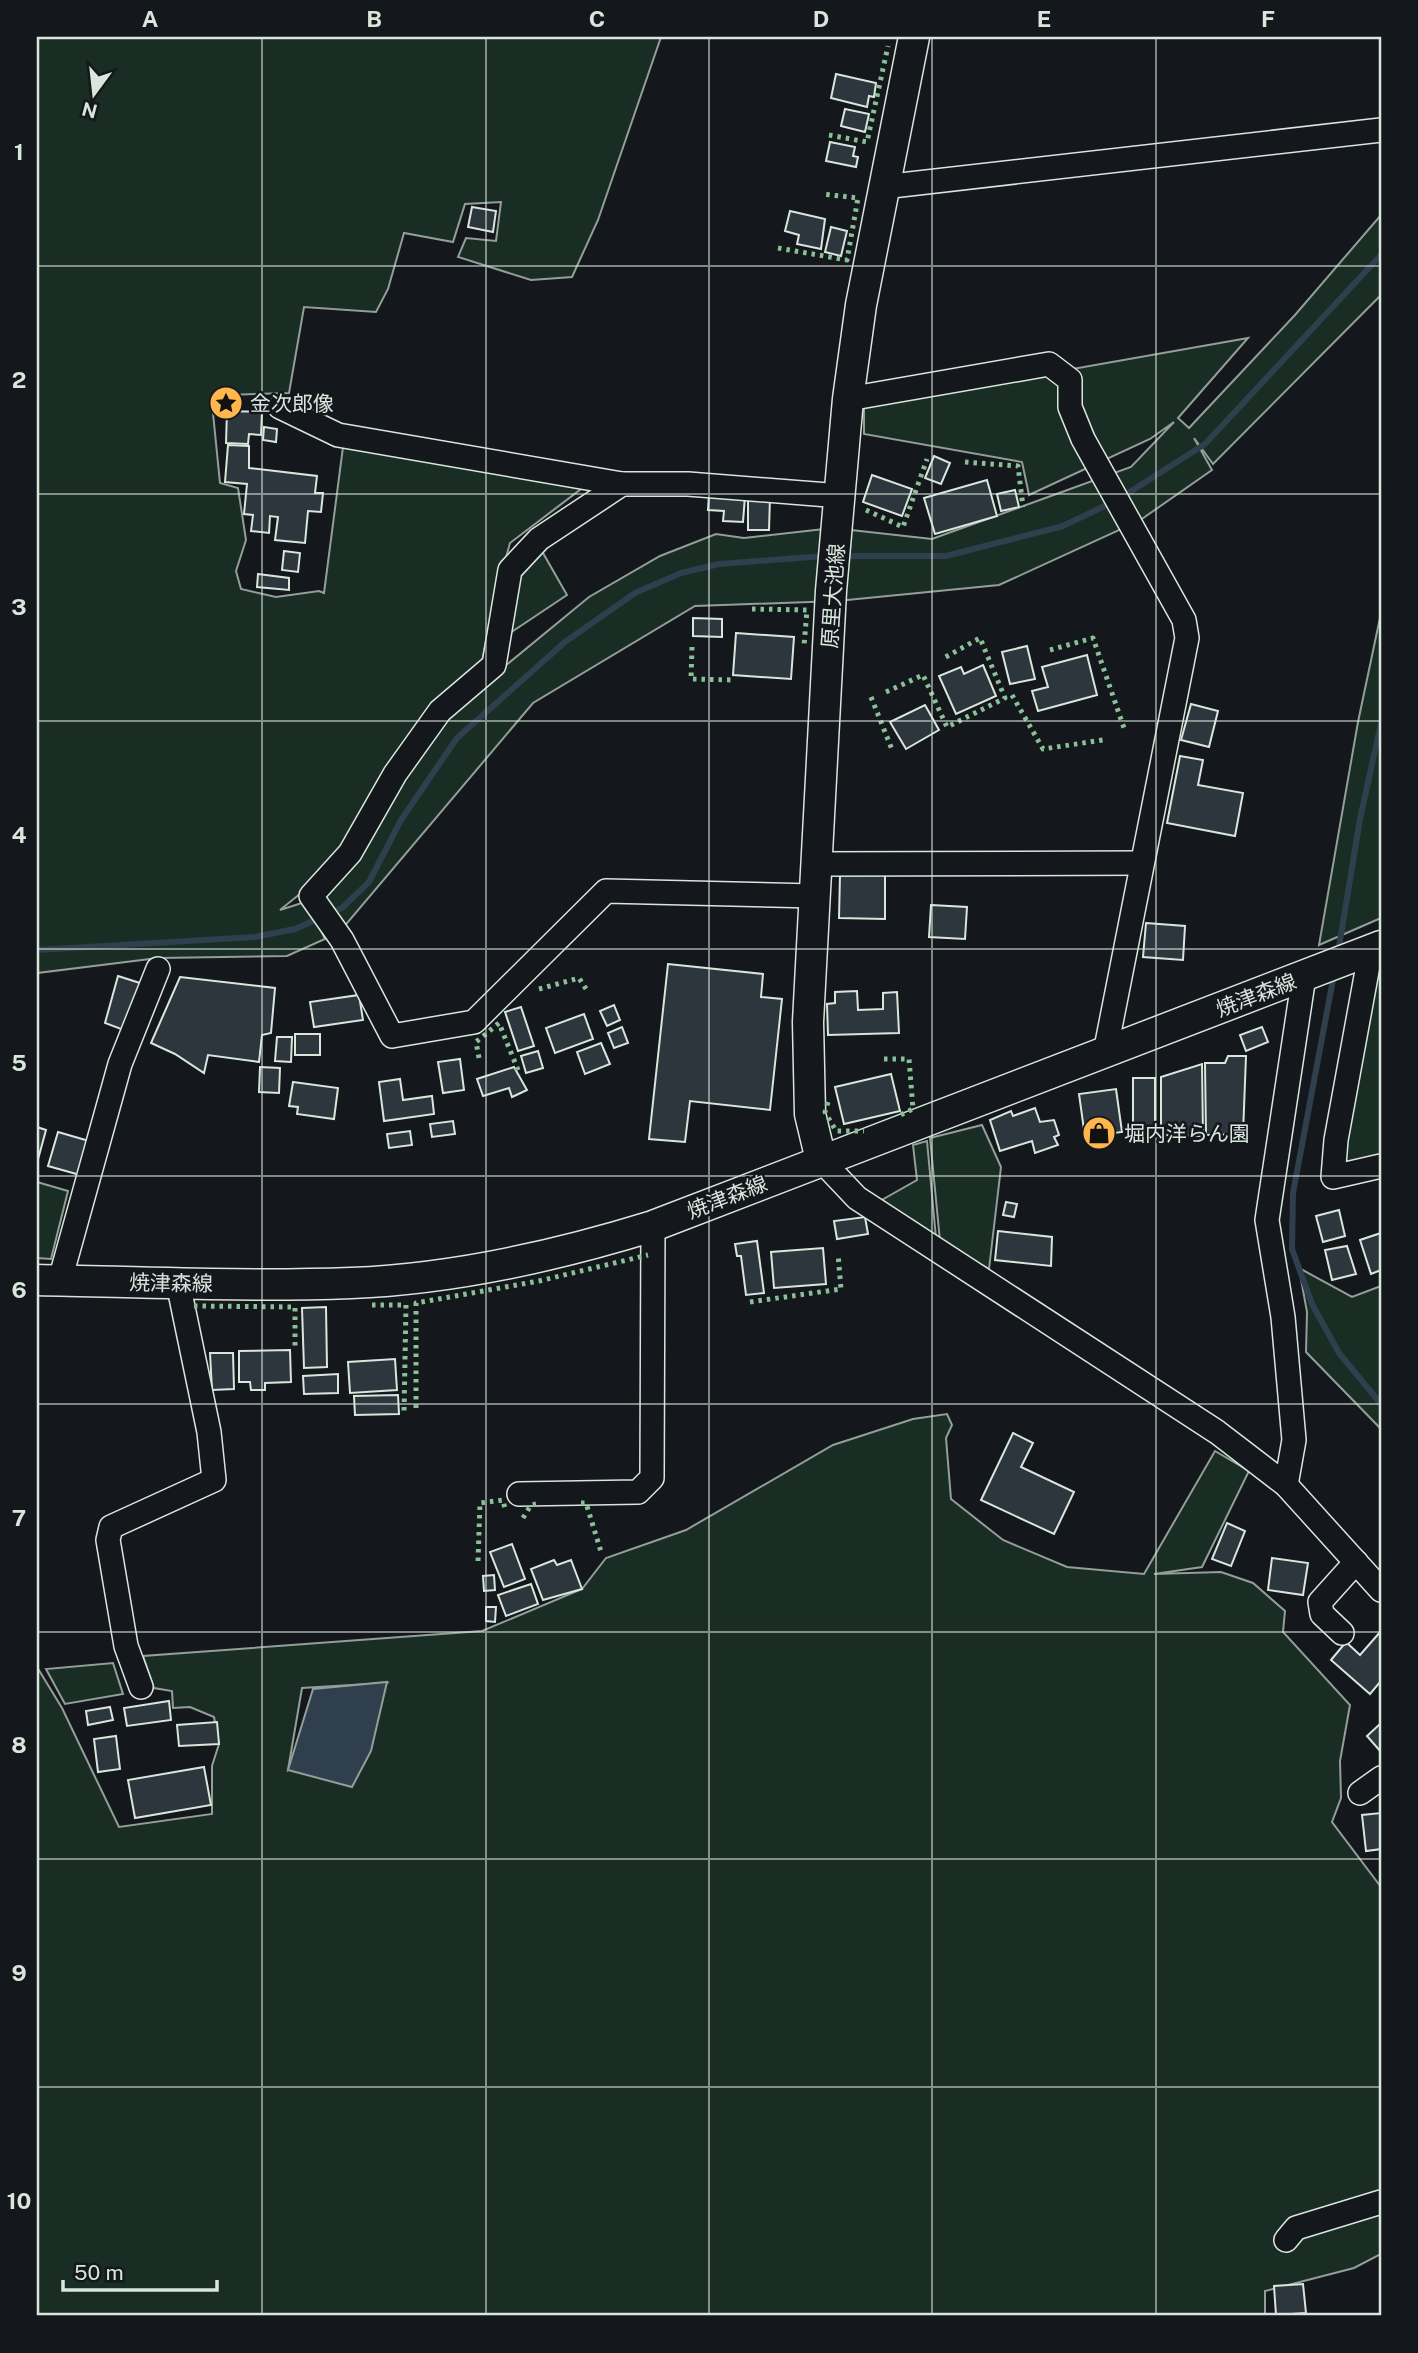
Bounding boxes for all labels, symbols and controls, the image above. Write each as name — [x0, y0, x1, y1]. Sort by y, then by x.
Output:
text: A — [142, 5, 159, 32]
text: B — [366, 5, 382, 32]
text: C — [589, 5, 605, 32]
text: D — [813, 5, 829, 32]
text: E — [1037, 5, 1051, 32]
text: F — [1261, 5, 1275, 32]
north arrow — [60, 60, 130, 130]
text: N — [80, 98, 100, 123]
text: 1 — [14, 138, 24, 165]
text: 2 — [12, 366, 26, 393]
place icon: 金次郎像 — [207, 384, 245, 422]
place label: 金次郎像 — [250, 391, 334, 416]
street label: 原里大池線 — [817, 543, 849, 649]
text: 3 — [11, 593, 27, 620]
text: 4 — [11, 821, 27, 848]
street label: 焼津森線 — [1212, 968, 1300, 1022]
text: 5 — [11, 1049, 27, 1076]
shop icon: 堀内洋らん園 — [1080, 1114, 1118, 1152]
place label: 堀内洋らん園 — [1124, 1121, 1250, 1146]
street label: 焼津森線 — [683, 1170, 771, 1224]
street label: 焼津森線 — [129, 1270, 213, 1296]
text: 6 — [11, 1276, 27, 1303]
text: 7 — [12, 1504, 26, 1531]
text: 8 — [11, 1731, 27, 1758]
text: 9 — [11, 1959, 27, 1986]
text: 10 — [7, 2187, 31, 2214]
scale bar — [63, 2248, 217, 2292]
text: 50 m — [74, 2260, 124, 2285]

